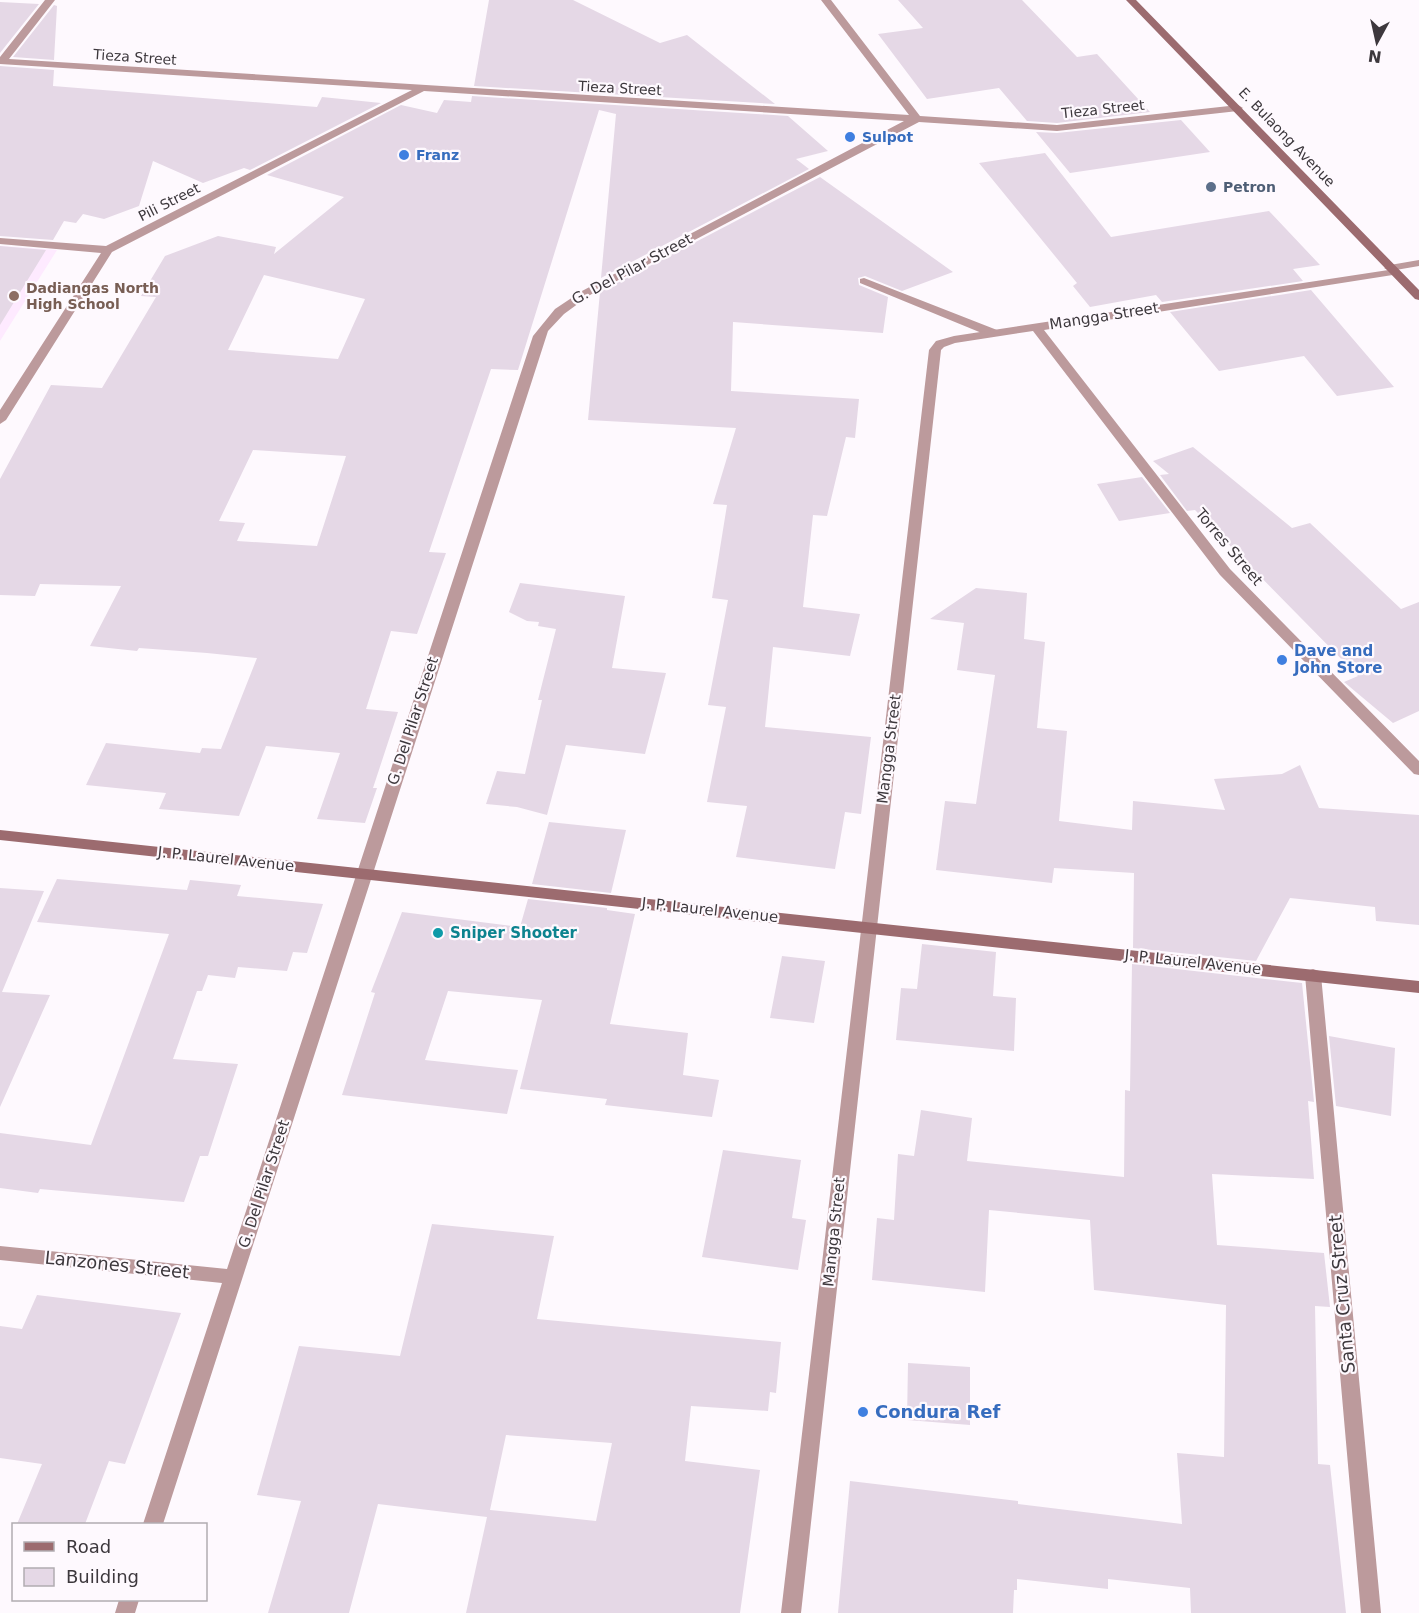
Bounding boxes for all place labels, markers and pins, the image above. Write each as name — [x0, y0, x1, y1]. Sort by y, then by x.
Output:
place label: Sulpot — [862, 129, 913, 145]
marker: Sulpot — [843, 130, 857, 144]
place label: Franz — [416, 147, 459, 163]
marker: Franz — [397, 148, 411, 162]
place label: Petron — [1223, 179, 1276, 195]
marker: Petron — [1204, 180, 1218, 194]
place label: Dadiangas North High School — [26, 280, 159, 312]
marker: Dadiangas North High School — [7, 289, 21, 303]
place label: Dave and John Store — [1293, 642, 1382, 677]
marker: Dave and John Store — [1275, 653, 1289, 667]
place label: Sniper Shooter — [450, 924, 578, 942]
marker: Sniper Shooter — [431, 926, 445, 940]
place label: Condura Ref — [875, 1401, 1000, 1422]
marker: Condura Ref — [856, 1405, 870, 1419]

